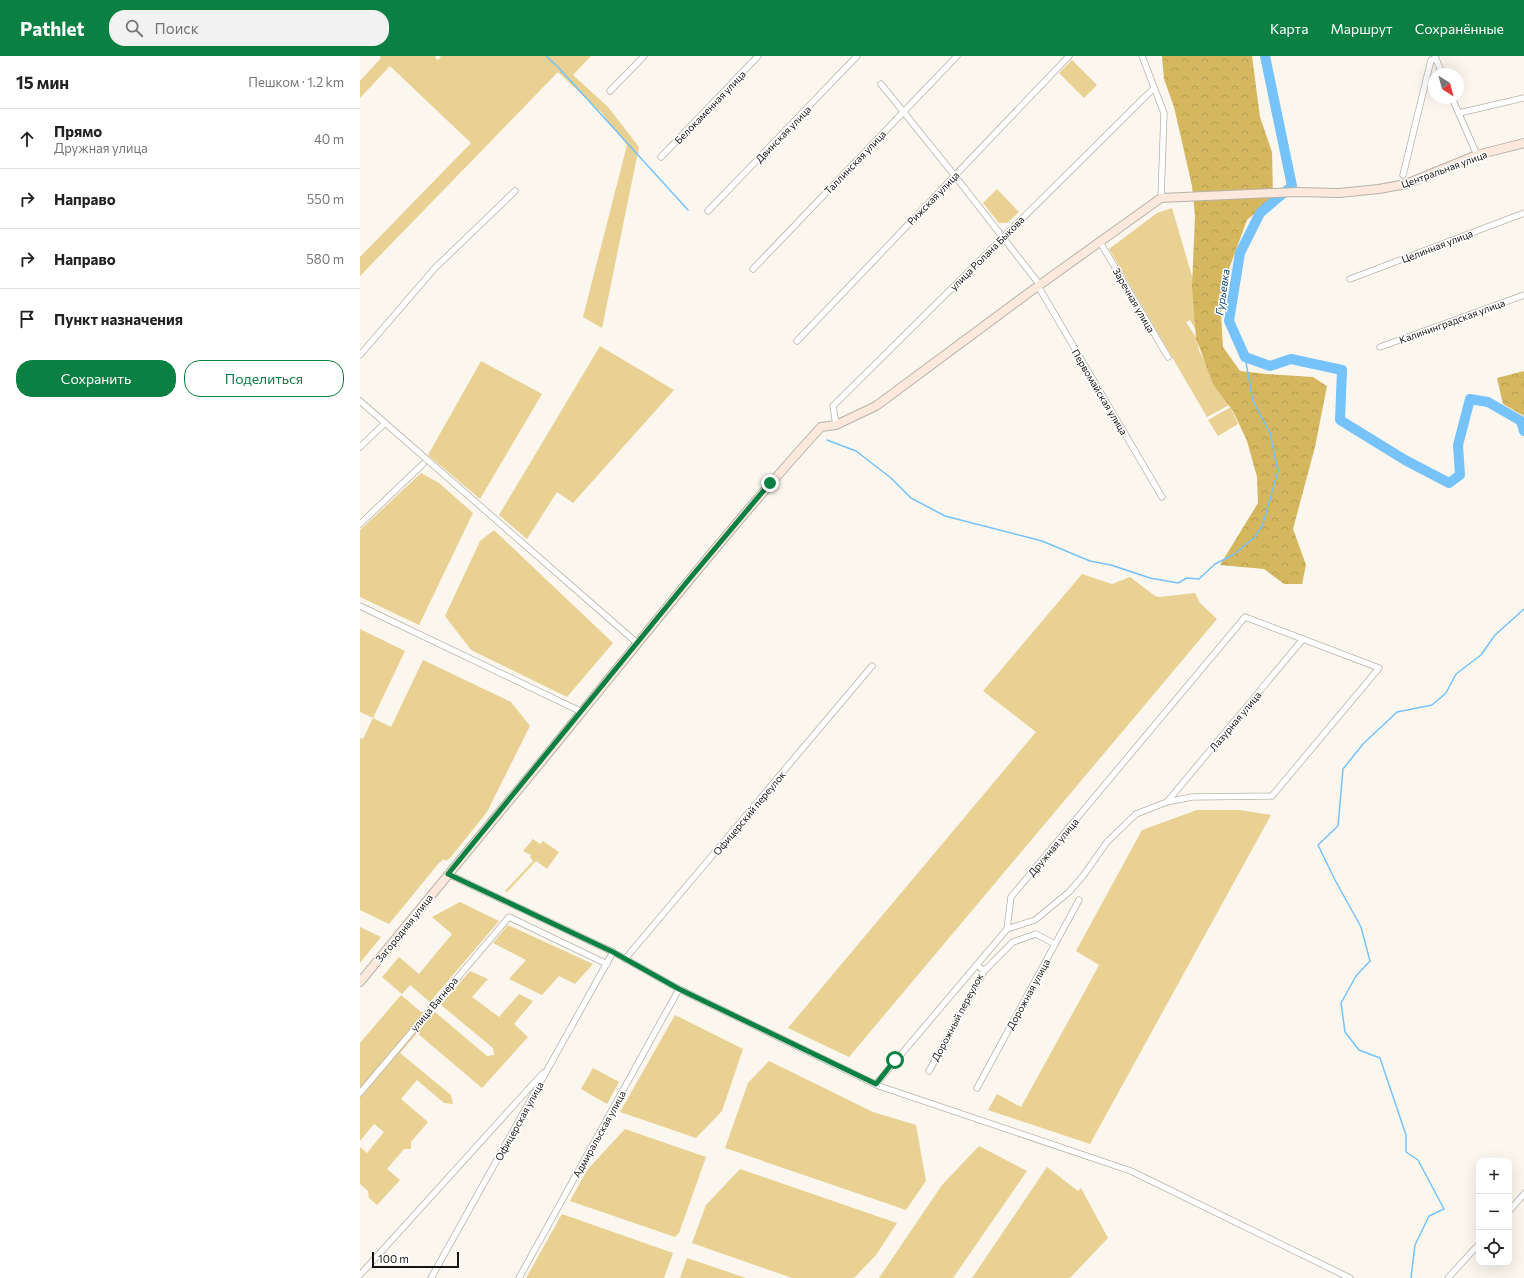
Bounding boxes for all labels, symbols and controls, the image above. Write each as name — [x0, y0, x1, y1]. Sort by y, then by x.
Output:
search box — [109, 10, 389, 46]
text: Pathlet — [20, 17, 85, 40]
icon: search — [123, 17, 145, 39]
text: Поиск — [155, 19, 199, 37]
text: Карта — [1270, 20, 1308, 37]
text: Маршрут — [1330, 20, 1393, 37]
text: Сохранённые — [1415, 20, 1504, 37]
street label: Белокаменная улица — [672, 68, 748, 146]
north arrow — [1428, 68, 1464, 104]
text: 15 мин — [16, 72, 69, 93]
text: Пешком · 1.2 km — [248, 74, 344, 90]
street label: Двинская улица — [753, 103, 813, 165]
text: Прямо — [54, 122, 102, 140]
icon: ahead — [16, 128, 38, 150]
street label: Таллинская улица — [822, 128, 888, 196]
text: 40 m — [314, 131, 344, 147]
text: Дружная улица — [54, 140, 148, 156]
street label: Центральная улица — [1399, 148, 1489, 190]
street label: Рижская улица — [904, 169, 962, 227]
icon: right — [16, 188, 38, 210]
text: Направо — [54, 190, 116, 208]
text: 550 m — [307, 191, 344, 207]
street label: улица Ролана Быкова — [947, 213, 1027, 293]
street label: Целинная улица — [1400, 227, 1474, 265]
icon: right — [16, 248, 38, 270]
text: Направо — [54, 250, 116, 268]
text: 580 m — [306, 251, 344, 267]
street label: Заречная улица — [1111, 265, 1157, 335]
water label: Гурьевка — [1212, 268, 1232, 316]
street label: Калининградская улица — [1397, 296, 1507, 346]
icon: arrive — [16, 308, 38, 330]
text: Пункт назначения — [54, 310, 183, 328]
street label: Первомайская улица — [1070, 347, 1130, 437]
button: Сохранить — [16, 360, 176, 397]
button: Поделиться — [184, 360, 344, 397]
route end — [761, 474, 779, 492]
street label: Лазурная улица — [1207, 689, 1263, 753]
street label: Офицерский переулок — [710, 768, 788, 858]
street label: Дружная улица — [1025, 816, 1081, 878]
street label: Загородная улица — [373, 891, 435, 965]
street label: Дорожная улица — [1004, 957, 1052, 1031]
street label: Дорожный переулок — [929, 970, 986, 1063]
street label: улица Вагнера — [408, 974, 460, 1034]
route start — [886, 1051, 904, 1069]
street label: Офицерская улица — [492, 1079, 546, 1163]
street label: Адмиральская улица — [570, 1088, 628, 1180]
map controls — [1476, 1158, 1512, 1266]
button: + — [1476, 1158, 1512, 1194]
button: − — [1476, 1194, 1512, 1230]
button: locate — [1476, 1230, 1512, 1266]
scale bar — [372, 1250, 459, 1269]
text: 100 m — [378, 1252, 409, 1265]

